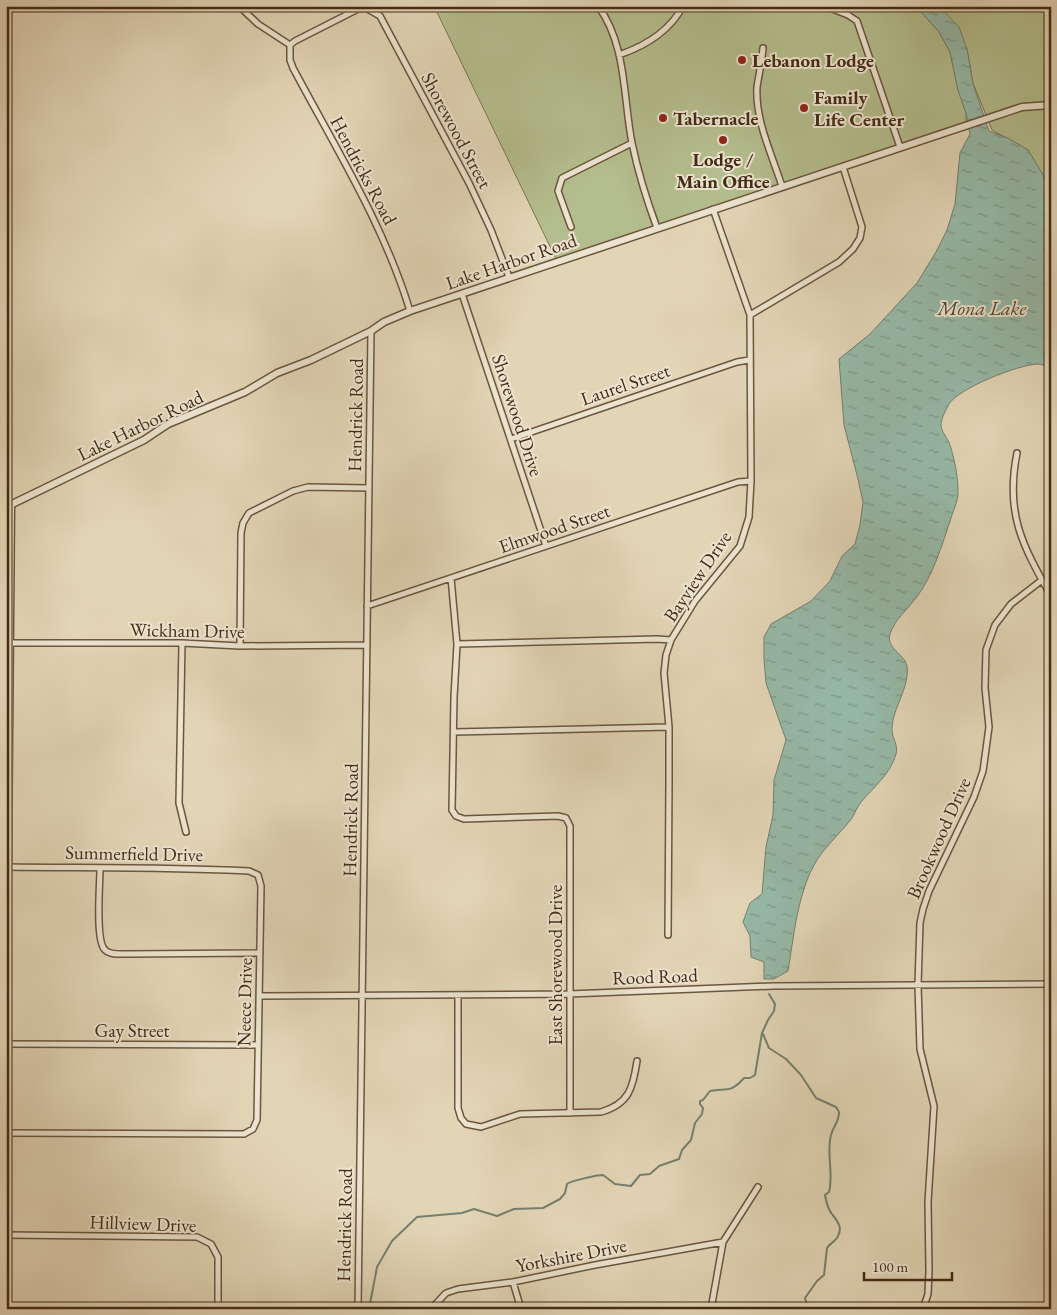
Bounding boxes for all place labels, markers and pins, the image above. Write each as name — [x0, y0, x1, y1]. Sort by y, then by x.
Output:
place label: Lebanon Lodge — [752, 48, 874, 73]
marker: Lebanon Lodge — [736, 54, 748, 66]
place label: Family Life Center — [814, 85, 904, 132]
marker: Family Life Center — [798, 102, 810, 114]
place label: Tabernacle — [673, 106, 758, 131]
marker: Tabernacle — [657, 112, 669, 124]
marker: Lodge / Main Office — [717, 134, 729, 146]
place label: Lodge / Main Office — [676, 147, 770, 194]

